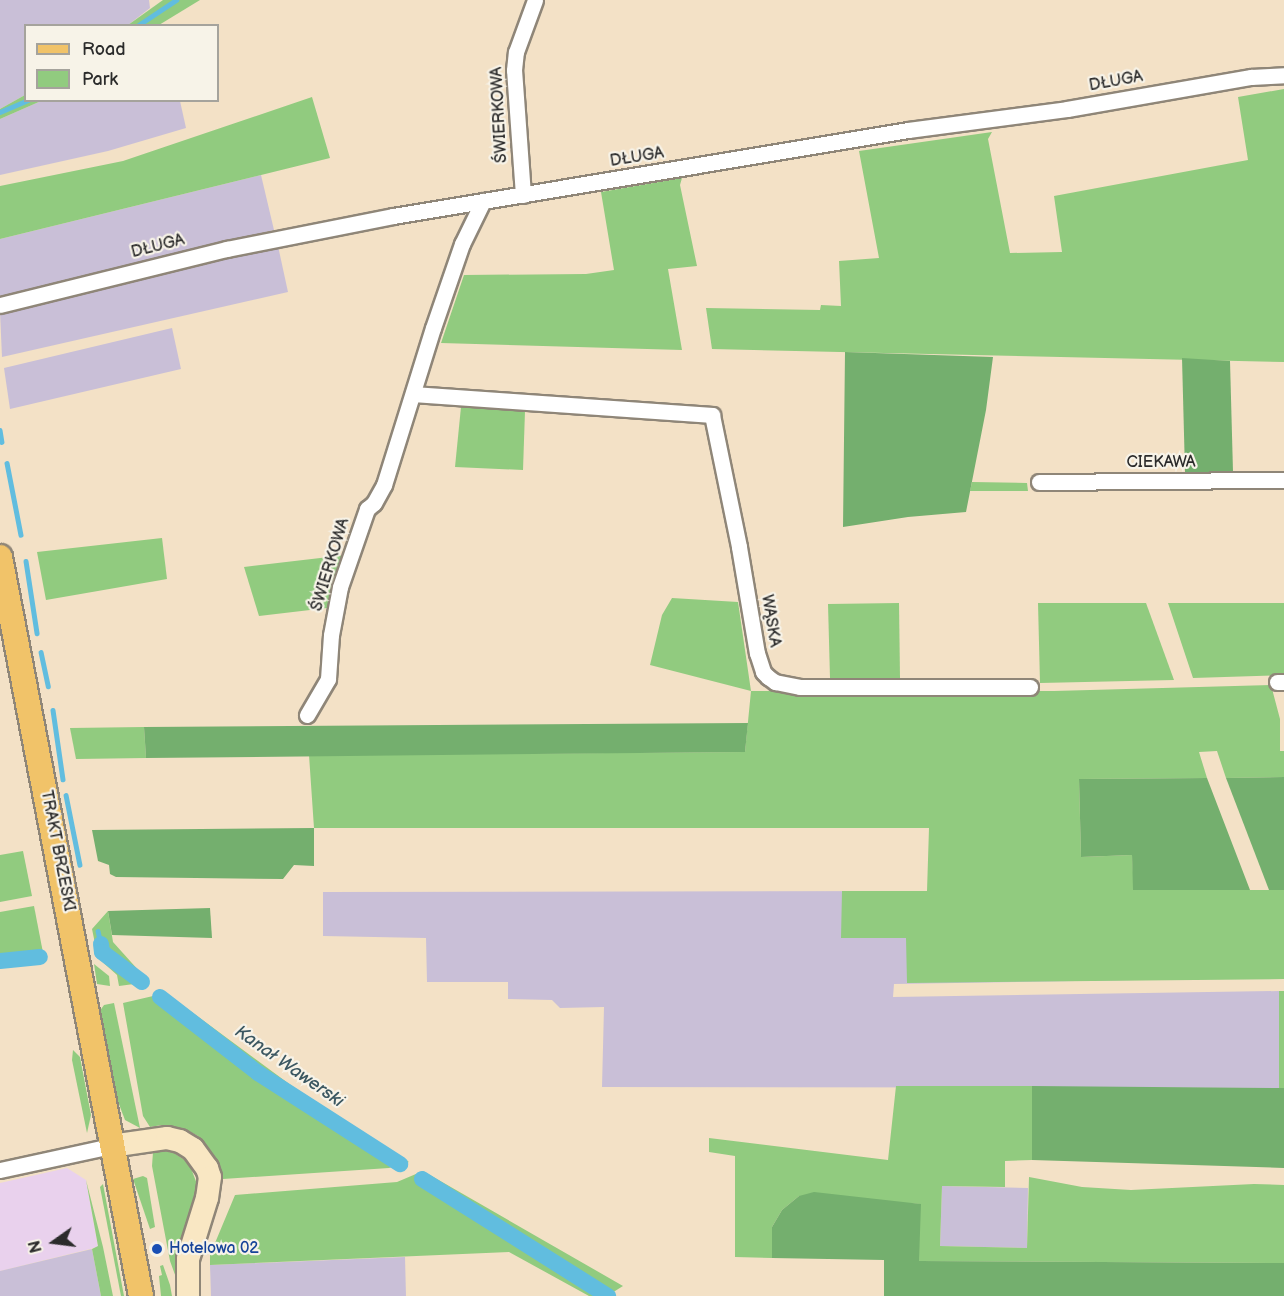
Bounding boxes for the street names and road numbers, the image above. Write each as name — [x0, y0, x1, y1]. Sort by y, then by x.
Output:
street label: ŚWIERKOWA — [488, 66, 512, 164]
street label: DŁUGA — [1088, 68, 1144, 96]
street label: DŁUGA — [609, 144, 665, 172]
street label: DŁUGA — [129, 231, 187, 263]
street label: CIEKAWA — [1126, 453, 1196, 473]
street label: ŚWIERKOWA — [308, 516, 354, 614]
street label: WĄSKA — [756, 593, 784, 649]
street label: TRAKT BRZESKI — [36, 789, 78, 913]

